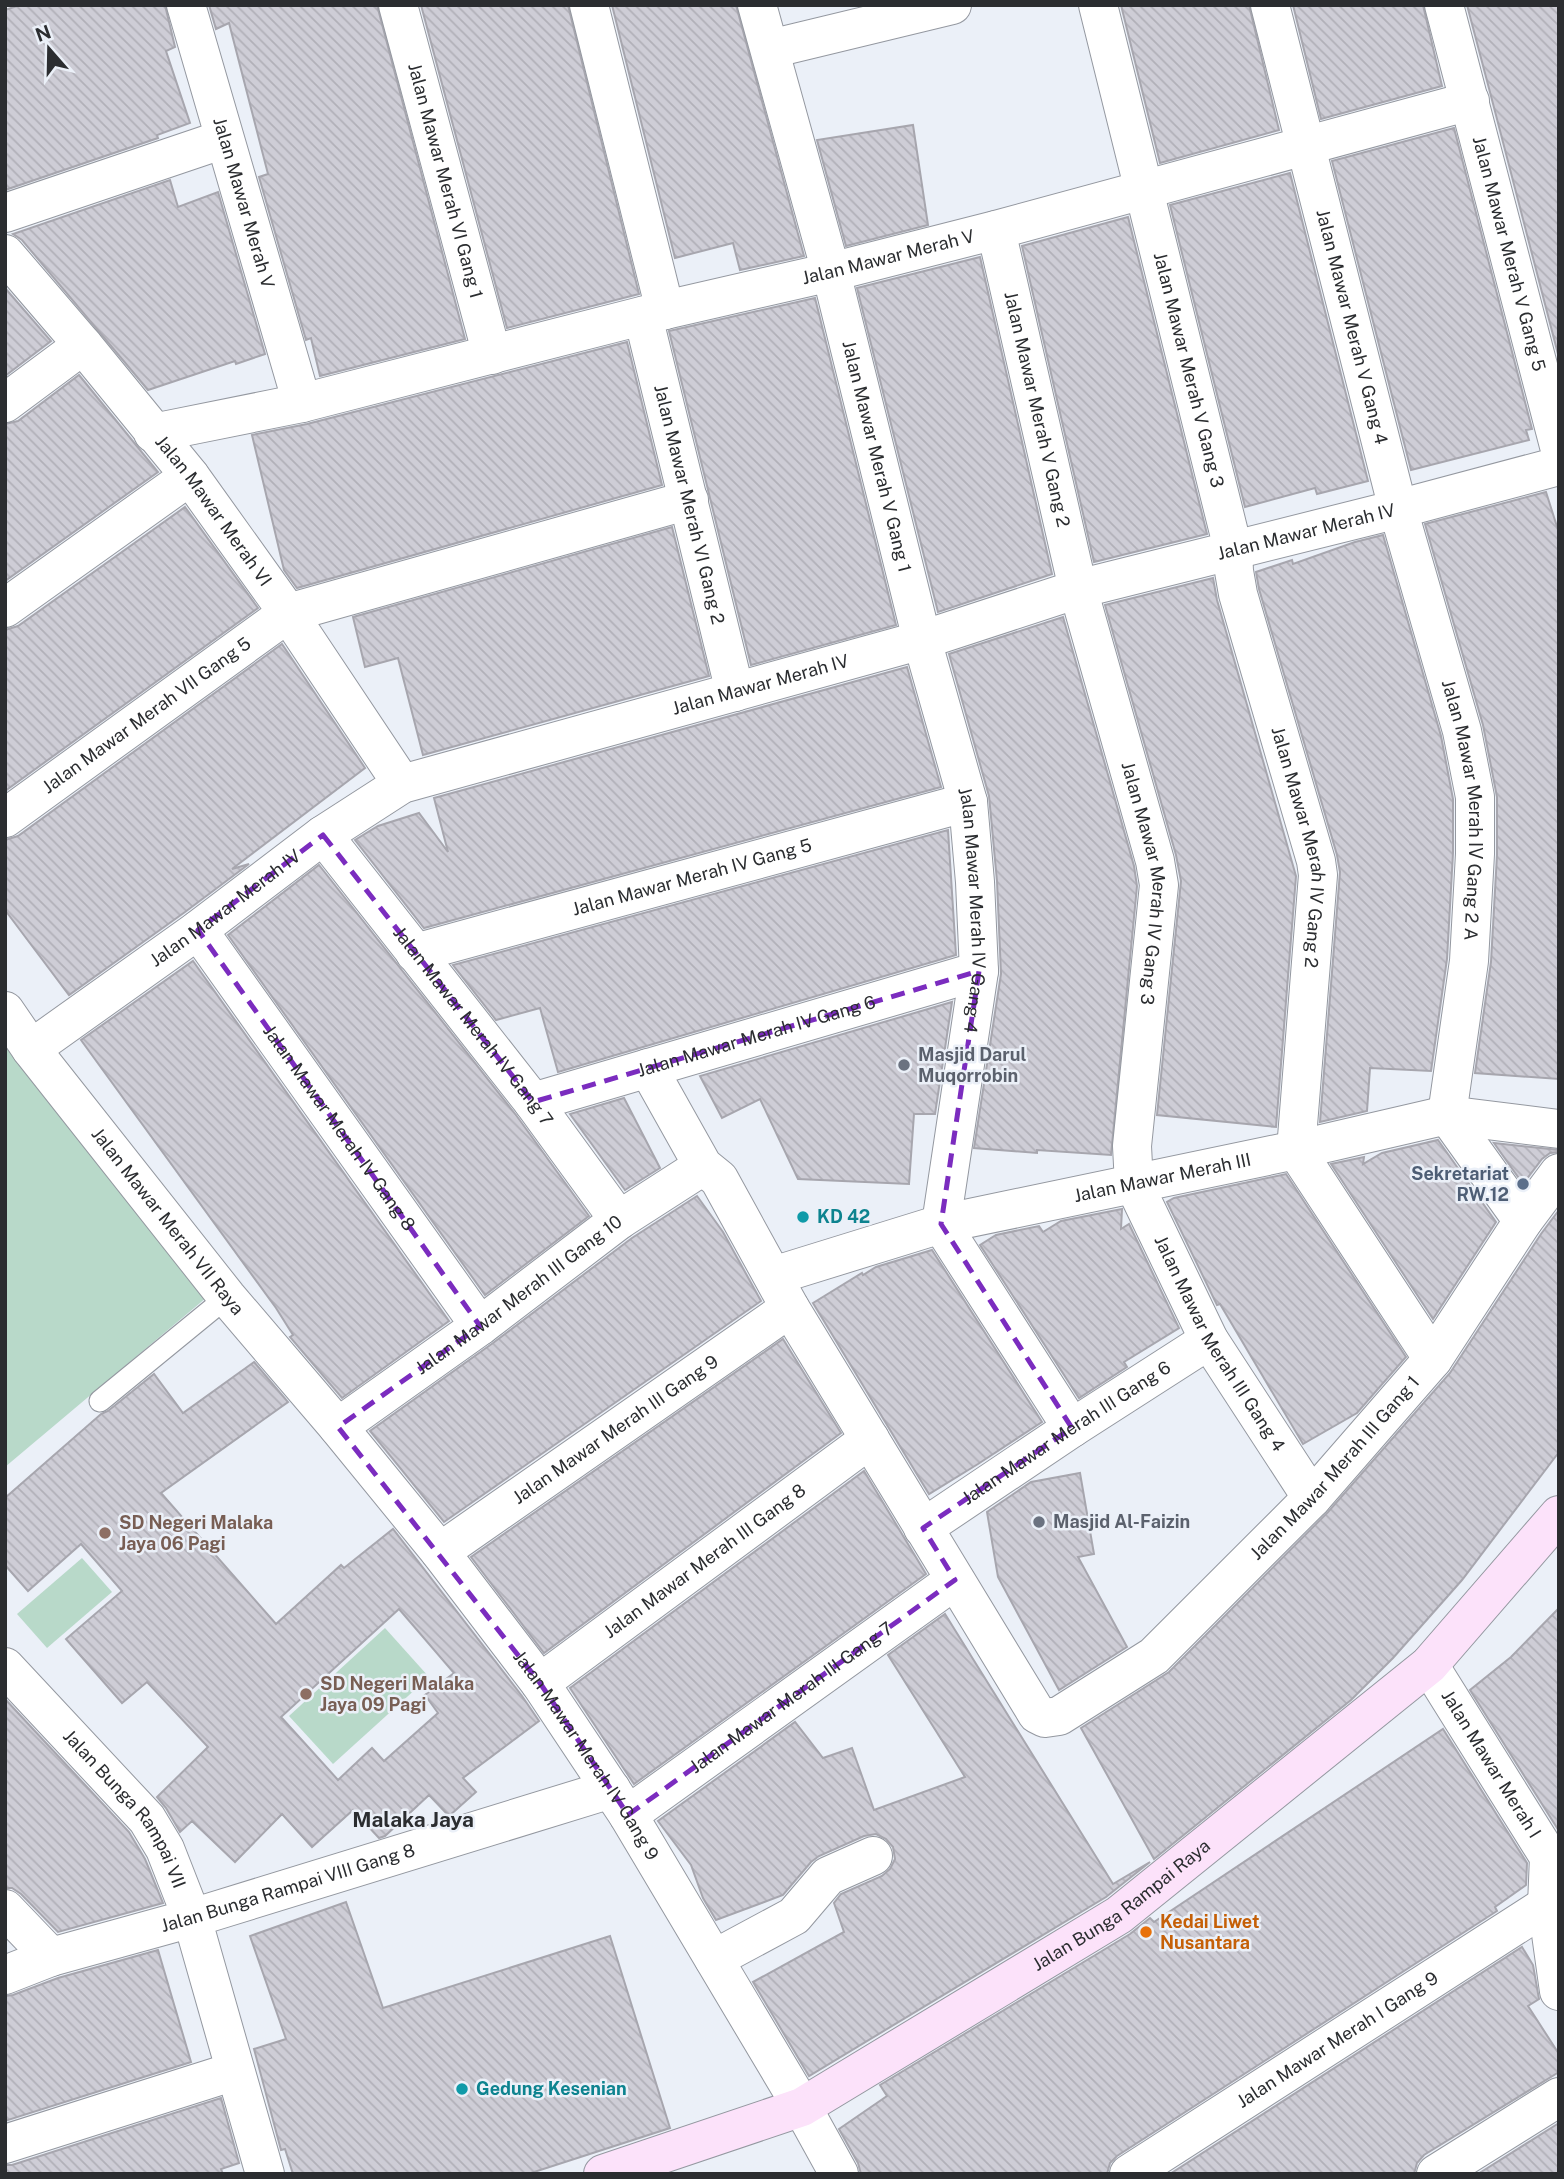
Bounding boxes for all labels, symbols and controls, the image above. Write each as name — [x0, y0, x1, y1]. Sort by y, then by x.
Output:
north arrow — [14, 14, 84, 84]
text: N — [32, 20, 54, 46]
street label: Jalan Mawar Merah VI Gang 1 — [404, 61, 487, 301]
street label: Jalan Mawar Merah V — [209, 115, 279, 291]
street label: Jalan Mawar Merah V Gang 5 — [1469, 134, 1550, 373]
street label: Jalan Mawar Merah V Gang 4 — [1312, 207, 1392, 446]
street label: Jalan Mawar Merah V — [800, 225, 976, 288]
street label: Jalan Mawar Merah V Gang 3 — [1150, 250, 1228, 490]
street label: Jalan Mawar Merah V Gang 2 — [1000, 289, 1075, 529]
street label: Jalan Mawar Merah V Gang 1 — [838, 338, 916, 574]
street label: Jalan Mawar Merah VI Gang 2 — [650, 382, 729, 626]
street label: Jalan Mawar Merah VI — [151, 431, 276, 590]
street label: Jalan Mawar Merah IV — [1215, 499, 1397, 564]
street label: Jalan Mawar Merah VII Gang 5 — [38, 632, 255, 797]
street label: Jalan Mawar Merah IV — [670, 650, 851, 719]
street label: Jalan Mawar Merah IV Gang 2 A — [1438, 677, 1486, 941]
street label: Jalan Mawar Merah IV Gang 2 — [1267, 724, 1329, 969]
street label: Jalan Mawar Merah IV Gang 3 — [1117, 759, 1170, 1006]
street label: Jalan Mawar Merah IV Gang 4 — [954, 784, 990, 1035]
street label: Jalan Mawar Merah IV Gang 5 — [570, 834, 814, 920]
street label: Jalan Mawar Merah IV — [146, 845, 305, 971]
street label: Jalan Mawar Merah IV Gang 7 — [389, 922, 558, 1130]
street label: Jalan Mawar Merah IV Gang 6 — [635, 991, 878, 1081]
street label: Jalan Mawar Merah IV Gang 8 — [259, 1021, 420, 1235]
place label: Masjid Darul Muqorrobin — [918, 1044, 1026, 1086]
marker: Masjid Darul Muqorrobin — [896, 1057, 912, 1073]
street label: Jalan Mawar Merah VII Raya — [87, 1123, 248, 1319]
street label: Jalan Mawar Merah III — [1072, 1149, 1253, 1206]
place label: Sekretariat RW.12 — [1411, 1163, 1509, 1205]
marker: Sekretariat RW.12 — [1515, 1176, 1531, 1192]
place label: KD 42 — [817, 1206, 870, 1227]
marker: KD 42 — [795, 1209, 811, 1225]
street label: Jalan Mawar Merah III Gang 10 — [411, 1211, 626, 1379]
street label: Jalan Mawar Merah III Gang 4 — [1150, 1232, 1290, 1455]
street label: Jalan Mawar Merah III Gang 9 — [509, 1350, 722, 1508]
street label: Jalan Mawar Merah III Gang 6 — [958, 1356, 1174, 1509]
street label: Jalan Mawar Merah III Gang 1 — [1245, 1371, 1424, 1564]
street label: Jalan Mawar Merah III Gang 8 — [599, 1479, 810, 1642]
place label: Masjid Al-Faizin — [1053, 1511, 1190, 1532]
place label: SD Negeri Malaka Jaya 06 Pagi — [119, 1512, 273, 1554]
marker: Masjid Al-Faizin — [1031, 1514, 1047, 1530]
marker: SD Negeri Malaka Jaya 06 Pagi — [97, 1525, 113, 1541]
street label: Jalan Mawar Merah III Gang 7 — [685, 1617, 897, 1777]
street label: Jalan Mawar Merah IV Gang 9 — [509, 1646, 663, 1864]
place label: SD Negeri Malaka Jaya 09 Pagi — [320, 1673, 474, 1715]
marker: SD Negeri Malaka Jaya 09 Pagi — [298, 1686, 314, 1702]
street label: Jalan Mawar Merah I — [1437, 1686, 1546, 1842]
street label: Jalan Bunga Rampai VII — [59, 1725, 190, 1891]
district label: Malaka Jaya — [352, 1807, 474, 1832]
street label: Jalan Bunga Rampai Raya — [1028, 1835, 1214, 1975]
street label: Jalan Bunga Rampai VIII Gang 8 — [158, 1839, 417, 1936]
place label: Kedai Liwet Nusantara — [1160, 1911, 1259, 1953]
marker: Kedai Liwet Nusantara — [1138, 1924, 1154, 1940]
street label: Jalan Mawar Merah I Gang 9 — [1233, 1967, 1442, 2112]
place label: Gedung Kesenian — [476, 2078, 627, 2099]
marker: Gedung Kesenian — [454, 2081, 470, 2097]

